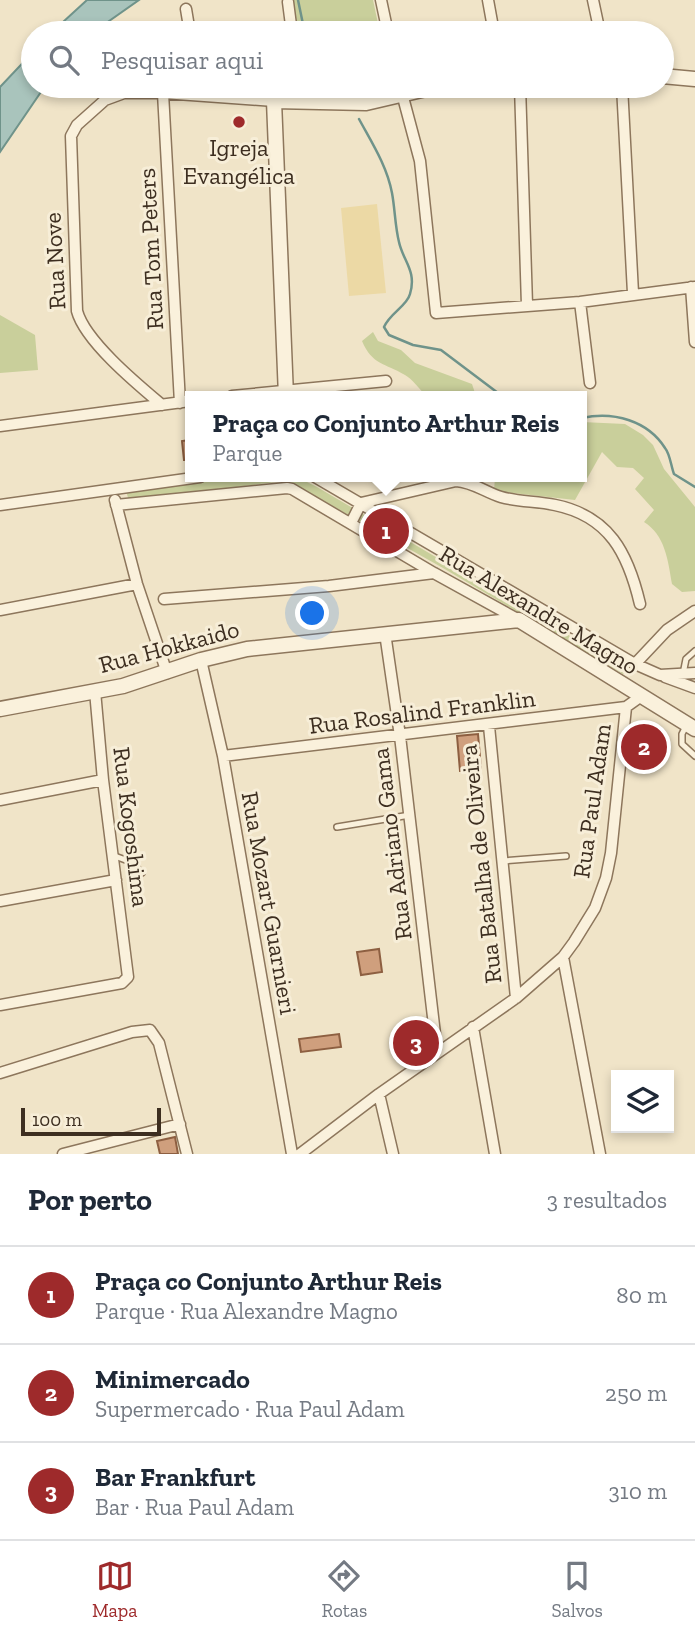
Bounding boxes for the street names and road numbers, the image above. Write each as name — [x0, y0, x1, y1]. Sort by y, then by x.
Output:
street label: Rua Tom Peters — [132, 167, 169, 331]
street label: Rua Nove — [37, 212, 72, 310]
street label: Rua Alexandre Magno — [435, 539, 644, 680]
street label: Rua Hokkaido — [96, 614, 242, 679]
street label: Rua Rosalind Franklin — [307, 683, 537, 740]
street label: Rua Paul Adam — [566, 721, 617, 880]
street label: Rua Batalha de Oliveira — [453, 743, 507, 985]
street label: Rua Kogoshima — [107, 745, 156, 909]
street label: Rua Adriano Gama — [365, 746, 418, 942]
street label: Rua Mozart Guarnieri — [236, 789, 303, 1017]

